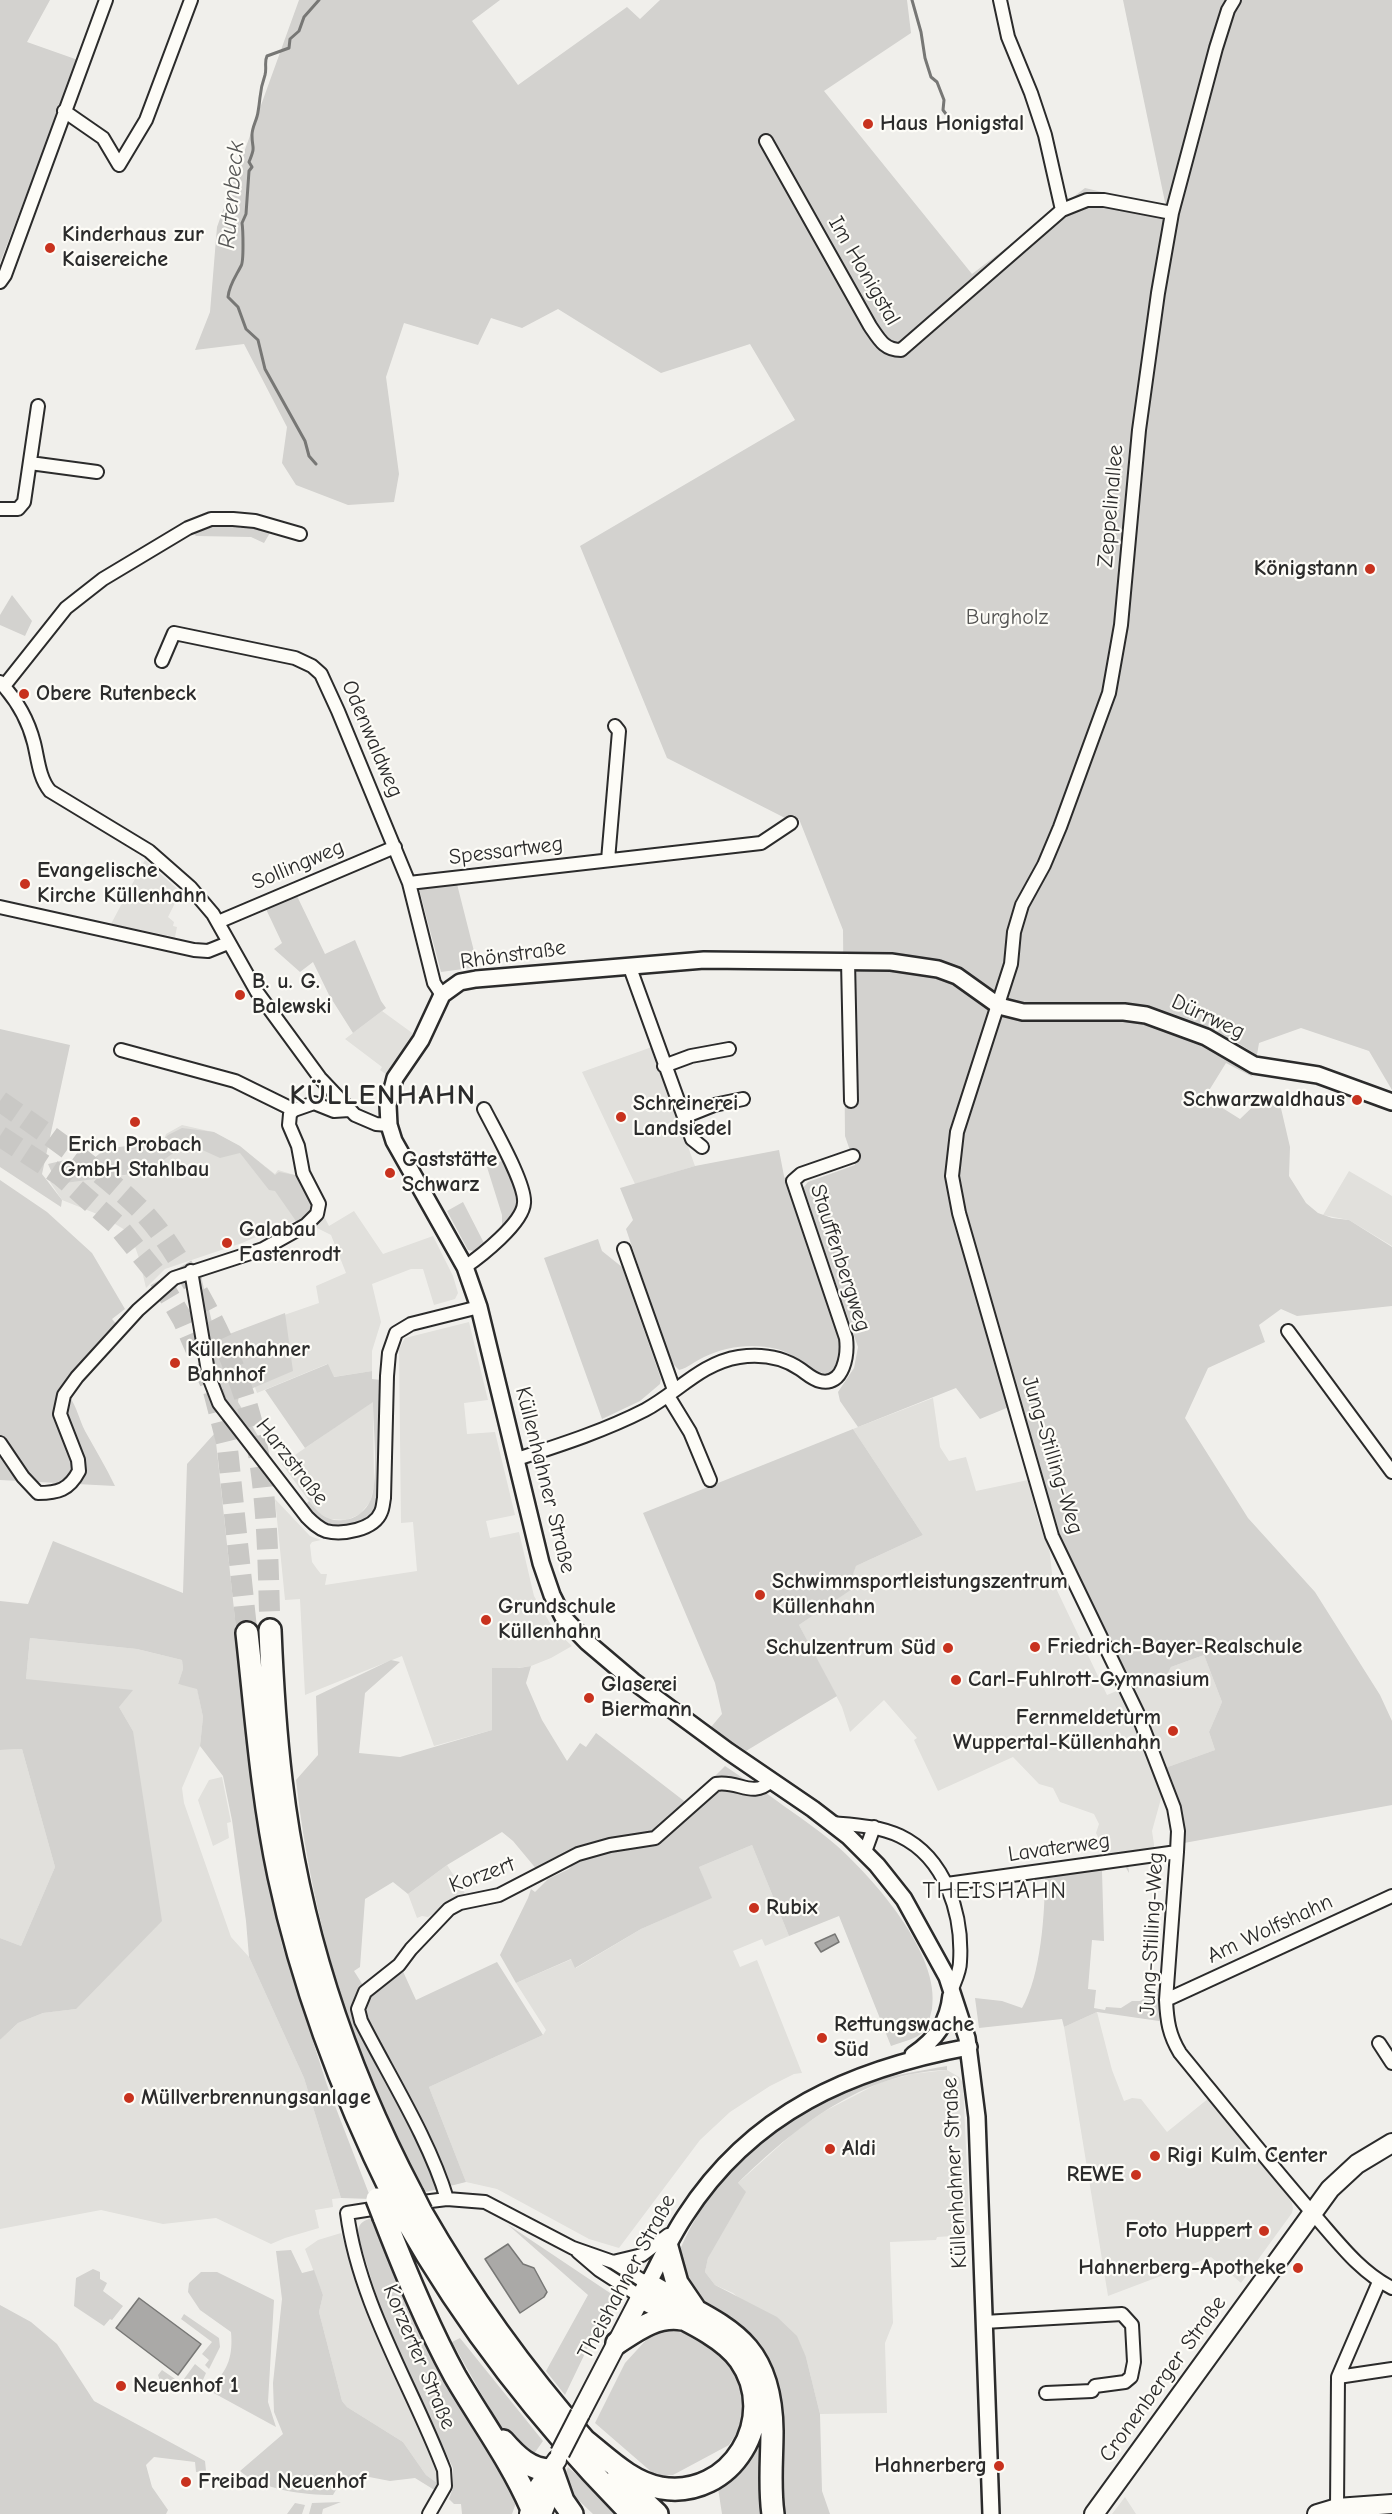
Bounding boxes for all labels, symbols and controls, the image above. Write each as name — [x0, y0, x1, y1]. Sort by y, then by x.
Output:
place label: Haus Honigstal — [880, 111, 1024, 137]
marker: Haus Honigstal — [861, 117, 875, 131]
water label: Rutenbeck — [213, 140, 251, 250]
street label: Im Honigstal — [822, 212, 906, 330]
place label: Kinderhaus zur Kaisereiche — [62, 222, 204, 274]
marker: Kinderhaus zur Kaisereiche — [43, 241, 57, 255]
street label: Zeppelinallee — [1092, 443, 1130, 569]
place label: Königstann — [1254, 556, 1358, 582]
marker: Königstann — [1363, 562, 1377, 576]
park label: Burgholz — [966, 605, 1048, 631]
street label: Odenwaldweg — [335, 676, 409, 802]
place label: Obere Rutenbeck — [36, 681, 196, 707]
marker: Obere Rutenbeck — [17, 687, 31, 701]
street label: Spessartweg — [447, 831, 565, 871]
street label: Sollingweg — [248, 834, 348, 896]
place label: Evangelische Kirche Küllenhahn — [37, 858, 207, 909]
marker: Evangelische Kirche Küllenhahn — [18, 877, 32, 891]
street label: Rhönstraße — [458, 935, 568, 975]
place label: B. u. G. Balewski — [252, 969, 332, 1020]
marker: B. u. G. Balewski — [233, 988, 247, 1002]
street label: Dürrweg — [1167, 989, 1249, 1045]
district label: KÜLLENHAHN — [290, 1079, 476, 1113]
place label: Schwarzwaldhaus — [1183, 1087, 1345, 1113]
place label: Schreinerei Landsiedel — [633, 1091, 738, 1142]
marker: Schwarzwaldhaus — [1350, 1093, 1364, 1107]
marker: Schreinerei Landsiedel — [614, 1110, 628, 1124]
marker: Erich Probach GmbH Stahlbau — [128, 1115, 142, 1129]
place label: Erich Probach GmbH Stahlbau — [61, 1132, 209, 1184]
place label: Gaststätte Schwarz — [402, 1147, 497, 1198]
marker: Gaststätte Schwarz — [383, 1166, 397, 1180]
street label: Stauffenbergweg — [804, 1181, 876, 1335]
place label: Galabau Fastenrodt — [239, 1217, 340, 1268]
marker: Galabau Fastenrodt — [220, 1236, 234, 1250]
place label: Küllenhahner Bahnhof — [187, 1337, 310, 1388]
marker: Küllenhahner Bahnhof — [168, 1356, 182, 1370]
street label: Jung-Stilling-Weg — [1015, 1373, 1089, 1537]
street label: Küllenhahner Straße — [509, 1384, 581, 1576]
street label: Harzstraße — [250, 1413, 334, 1511]
place label: Schwimmsportleistungszentrum Küllenhahn — [772, 1569, 1068, 1621]
marker: Schwimmsportleistungszentrum Küllenhahn — [753, 1588, 767, 1602]
place label: Grundschule Küllenhahn — [498, 1594, 616, 1646]
marker: Grundschule Küllenhahn — [479, 1613, 493, 1627]
place label: Friedrich-Bayer-Realschule — [1047, 1634, 1302, 1660]
place label: Schulzentrum Süd — [766, 1635, 936, 1661]
marker: Friedrich-Bayer-Realschule — [1028, 1640, 1042, 1654]
marker: Schulzentrum Süd — [941, 1641, 955, 1655]
place label: Carl-Fuhlrott-Gymnasium — [968, 1667, 1210, 1693]
place label: Glaserei Biermann — [601, 1672, 692, 1724]
marker: Carl-Fuhlrott-Gymnasium — [949, 1673, 963, 1687]
marker: Glaserei Biermann — [582, 1691, 596, 1705]
place label: Fernmeldeturm Wuppertal-Küllenhahn — [953, 1705, 1161, 1756]
marker: Fernmeldeturm Wuppertal-Küllenhahn — [1166, 1724, 1180, 1738]
street label: Lavaterweg — [1006, 1828, 1112, 1868]
street label: Korzert — [446, 1851, 518, 1899]
street label: Jung-Stilling-Weg — [1135, 1851, 1169, 2017]
district label: THEISHAHN — [923, 1877, 1067, 1905]
street label: Am Wolfshahn — [1203, 1888, 1337, 1970]
place label: Rubix — [766, 1895, 818, 1921]
marker: Rubix — [747, 1901, 761, 1915]
place label: Rettungswache Süd — [834, 2012, 974, 2064]
marker: Rettungswache Süd — [815, 2031, 829, 2045]
street label: Küllenhahner Straße — [937, 2077, 973, 2269]
place label: Müllverbrennungsanlage — [141, 2085, 371, 2111]
marker: Müllverbrennungsanlage — [122, 2091, 136, 2105]
place label: Aldi — [842, 2136, 876, 2162]
marker: Aldi — [823, 2142, 837, 2156]
place label: Rigi Kulm Center — [1167, 2143, 1327, 2169]
marker: Rigi Kulm Center — [1148, 2149, 1162, 2163]
place label: REWE — [1066, 2162, 1124, 2188]
marker: REWE — [1129, 2168, 1143, 2182]
street label: Theishahner Straße — [572, 2190, 682, 2364]
place label: Foto Huppert — [1125, 2218, 1252, 2244]
marker: Foto Huppert — [1257, 2224, 1271, 2238]
place label: Hahnerberg-Apotheke — [1078, 2255, 1286, 2281]
marker: Hahnerberg-Apotheke — [1291, 2261, 1305, 2275]
street label: Korzerter Straße — [377, 2281, 461, 2433]
street label: Cronenberger Straße — [1094, 2291, 1232, 2467]
place label: Neuenhof 1 — [133, 2373, 239, 2399]
marker: Neuenhof 1 — [114, 2379, 128, 2393]
place label: Hahnerberg — [874, 2453, 987, 2479]
marker: Hahnerberg — [992, 2459, 1006, 2473]
place label: Freibad Neuenhof — [198, 2469, 366, 2495]
marker: Freibad Neuenhof — [179, 2475, 193, 2489]

